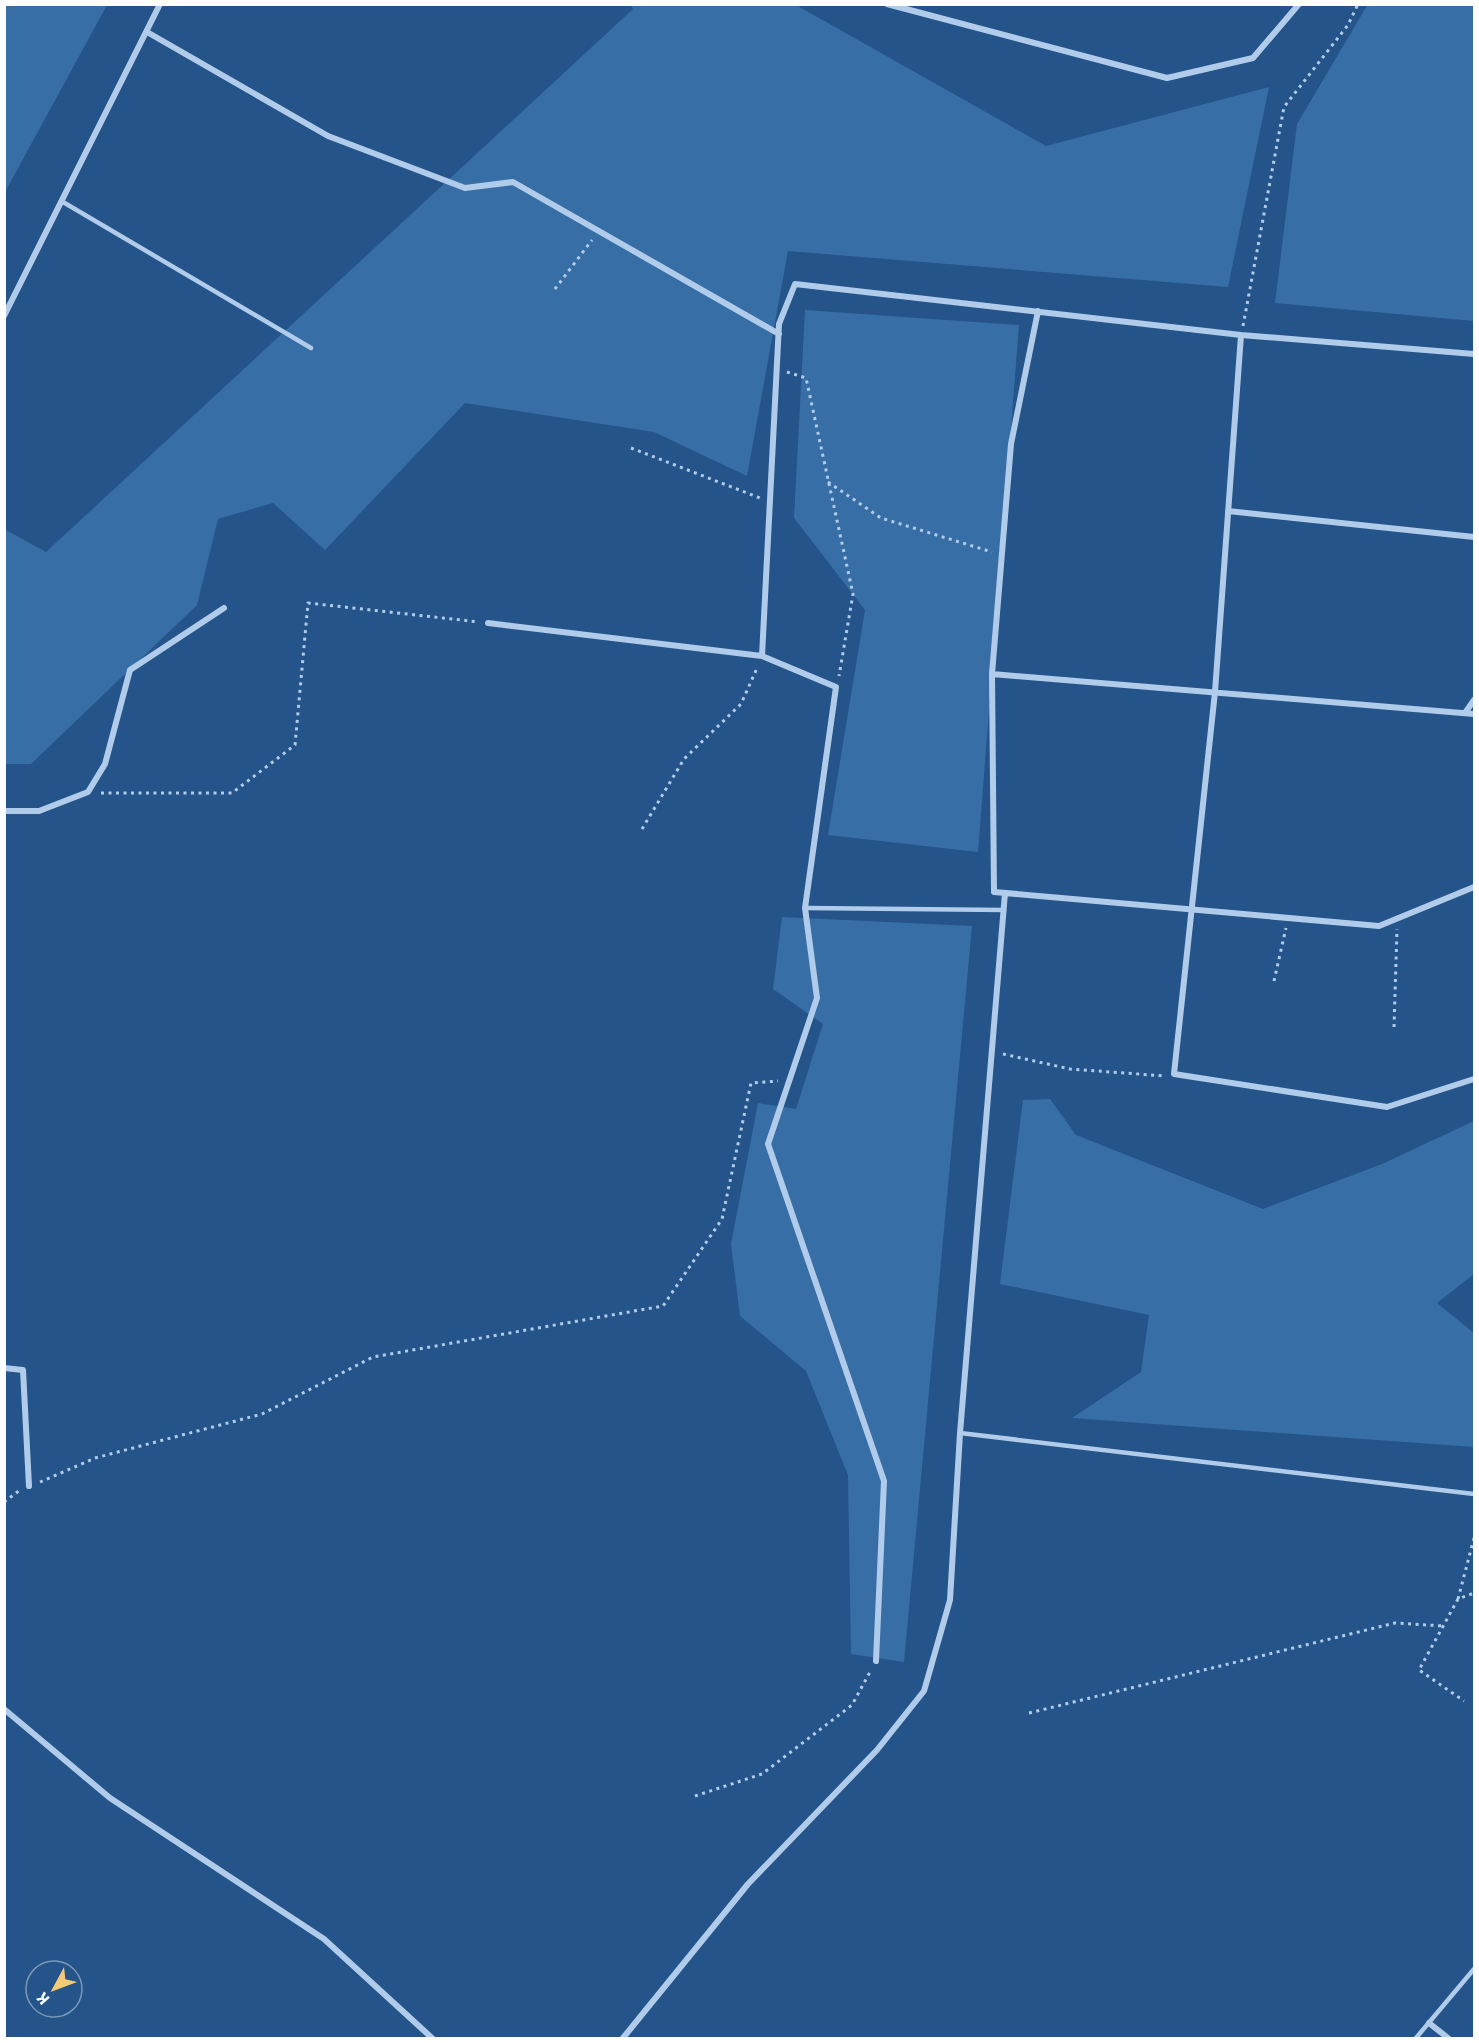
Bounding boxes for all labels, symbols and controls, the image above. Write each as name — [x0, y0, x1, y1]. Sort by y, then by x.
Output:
north arrow — [24, 1959, 84, 2019]
text: K — [33, 1988, 54, 2008]

